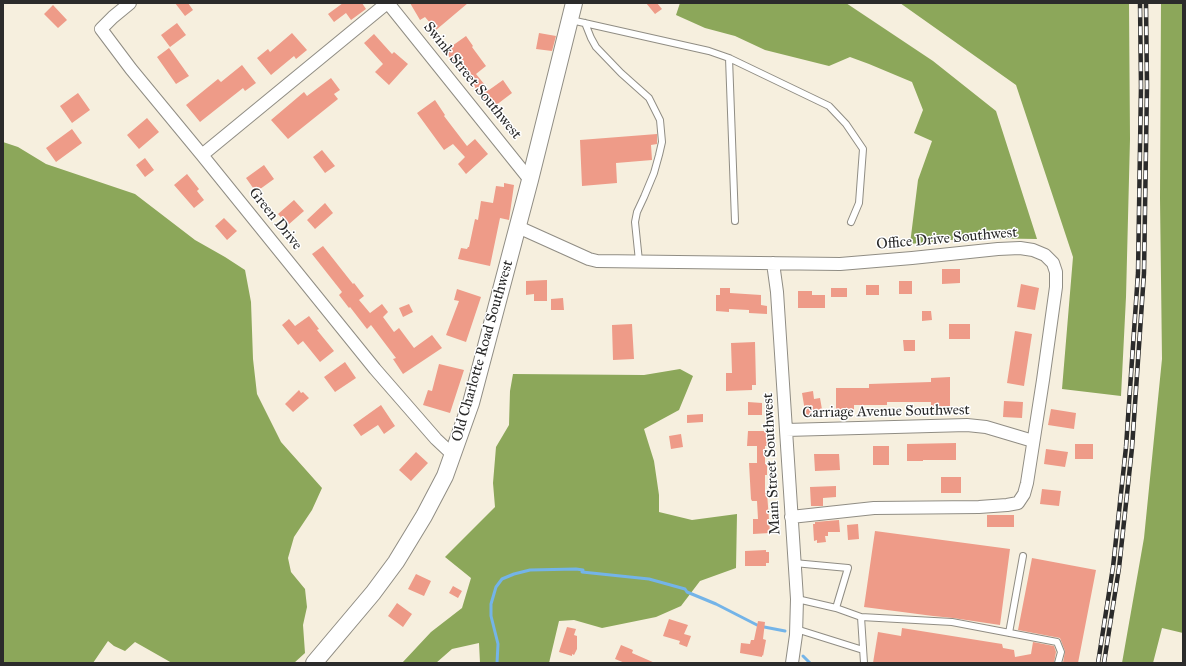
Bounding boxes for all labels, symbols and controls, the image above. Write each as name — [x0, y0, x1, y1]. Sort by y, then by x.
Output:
street label: Swink Street Southwest — [419, 19, 525, 143]
street label: Green Drive — [244, 184, 306, 254]
street label: Office Drive Southwest — [876, 224, 1018, 254]
street label: Old Charlotte Road Southwest — [448, 258, 518, 444]
street label: Main Street Southwest — [759, 392, 785, 536]
street label: Carriage Avenue Southwest — [802, 402, 970, 422]

